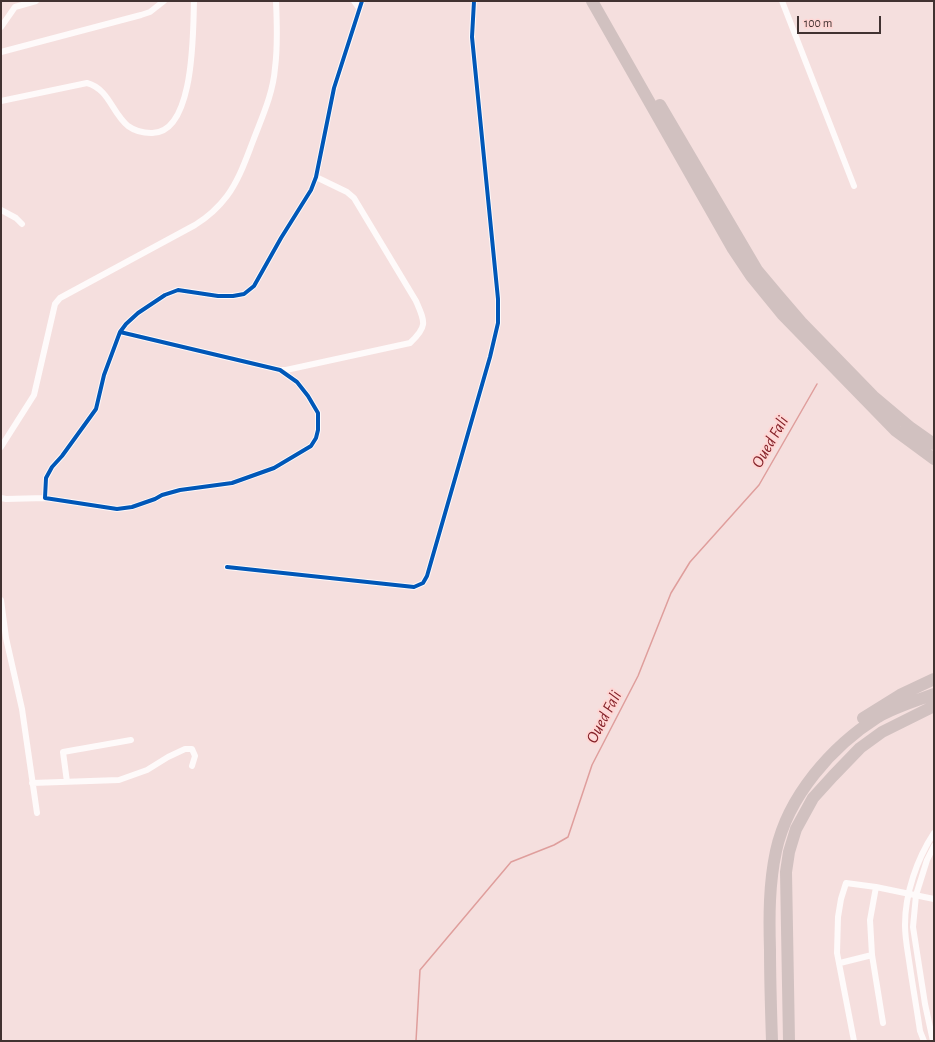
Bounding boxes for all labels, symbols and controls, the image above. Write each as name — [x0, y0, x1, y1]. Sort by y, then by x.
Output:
scale bar — [799, 8, 883, 34]
text: 100 m — [804, 17, 832, 29]
water label: Oued Fali — [747, 412, 793, 472]
water label: Oued Fali — [582, 687, 626, 747]

